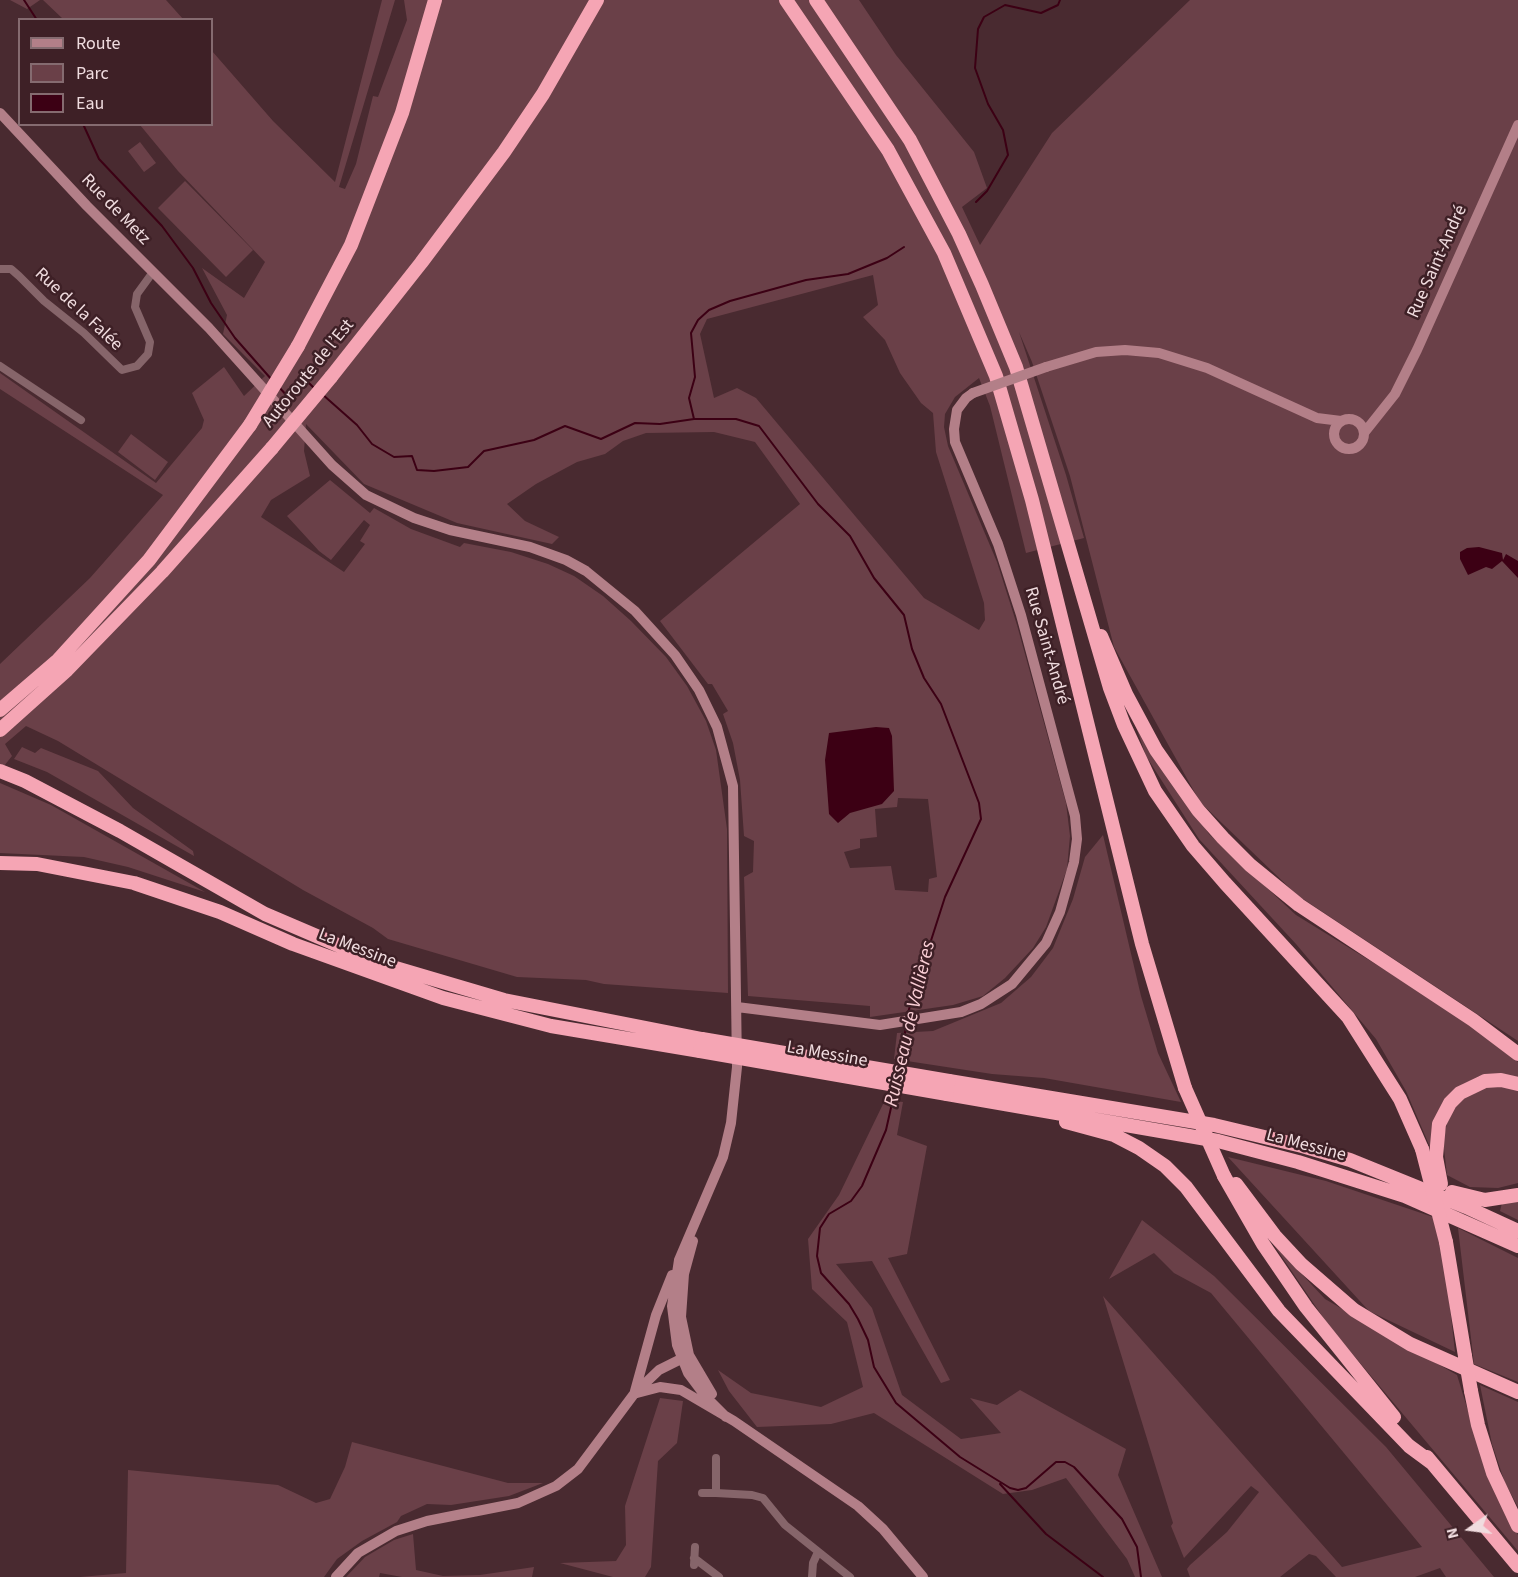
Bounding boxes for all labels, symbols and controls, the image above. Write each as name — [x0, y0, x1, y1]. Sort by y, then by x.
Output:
legend — [18, 18, 213, 126]
text: Route — [76, 31, 120, 56]
text: Parc — [76, 61, 109, 86]
text: Eau — [76, 91, 104, 116]
street label: Rue de Metz — [76, 170, 154, 250]
street label: Rue Saint-André — [1403, 202, 1473, 322]
street label: Rue de la Falée — [30, 264, 126, 356]
street label: Autoroute de l’Est — [259, 315, 359, 433]
street label: Rue Saint-André — [1019, 585, 1073, 707]
street label: La Messine — [315, 924, 399, 974]
water label: Ruisseau de Vallières — [880, 938, 942, 1110]
street label: La Messine — [785, 1037, 869, 1073]
street label: La Messine — [1264, 1125, 1348, 1167]
north arrow — [1440, 1499, 1500, 1559]
text: N — [1441, 1526, 1464, 1541]

